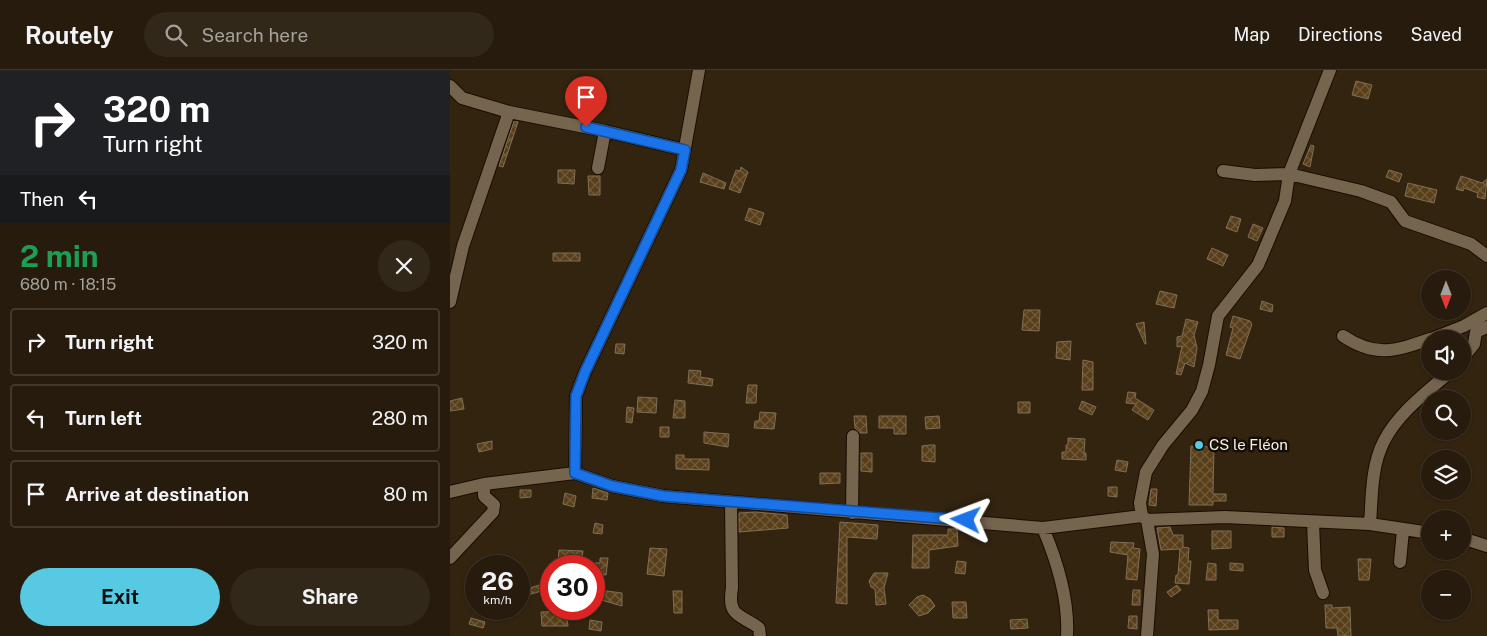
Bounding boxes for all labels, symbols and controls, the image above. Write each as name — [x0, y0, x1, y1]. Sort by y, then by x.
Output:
search box — [144, 12, 494, 57]
text: Routely — [25, 21, 114, 49]
icon: search — [162, 21, 190, 49]
text: Search here — [202, 24, 308, 46]
text: Map — [1233, 24, 1270, 45]
text: Directions — [1298, 24, 1383, 45]
text: Saved — [1411, 24, 1462, 45]
pin — [565, 76, 607, 127]
icon: arrive — [572, 83, 600, 111]
text: 320 m — [103, 89, 210, 130]
icon: right — [20, 90, 85, 155]
text: Turn right — [103, 131, 203, 157]
icon: left — [74, 185, 102, 213]
text: Then — [20, 188, 64, 210]
text: 2 min — [20, 238, 99, 274]
button: close — [378, 240, 430, 292]
north arrow — [1421, 270, 1471, 320]
map controls — [1421, 270, 1471, 620]
text: 680 m · 18:15 — [20, 275, 116, 294]
icon: right — [22, 328, 50, 356]
button: sound — [1421, 330, 1471, 380]
text: Turn right — [65, 331, 154, 353]
text: 320 m — [372, 331, 428, 353]
button: search — [1421, 390, 1471, 440]
icon: left — [22, 404, 50, 432]
text: Turn left — [65, 407, 142, 429]
text: 280 m — [372, 407, 428, 429]
place label: CS le Fléon — [1209, 436, 1288, 453]
marker: CS le Fléon — [1193, 439, 1205, 451]
button: layers — [1421, 450, 1471, 500]
icon: arrive — [22, 480, 50, 508]
text: Arrive at destination — [65, 483, 249, 505]
text: 80 m — [383, 483, 428, 505]
position arrow — [939, 493, 991, 545]
button: + — [1421, 510, 1471, 560]
speed limit sign: 30 — [540, 555, 605, 620]
text: 26 — [481, 566, 514, 596]
button: Exit — [20, 568, 220, 626]
button: Share — [230, 568, 430, 626]
button: − — [1421, 570, 1471, 620]
text: km/h — [483, 593, 512, 607]

